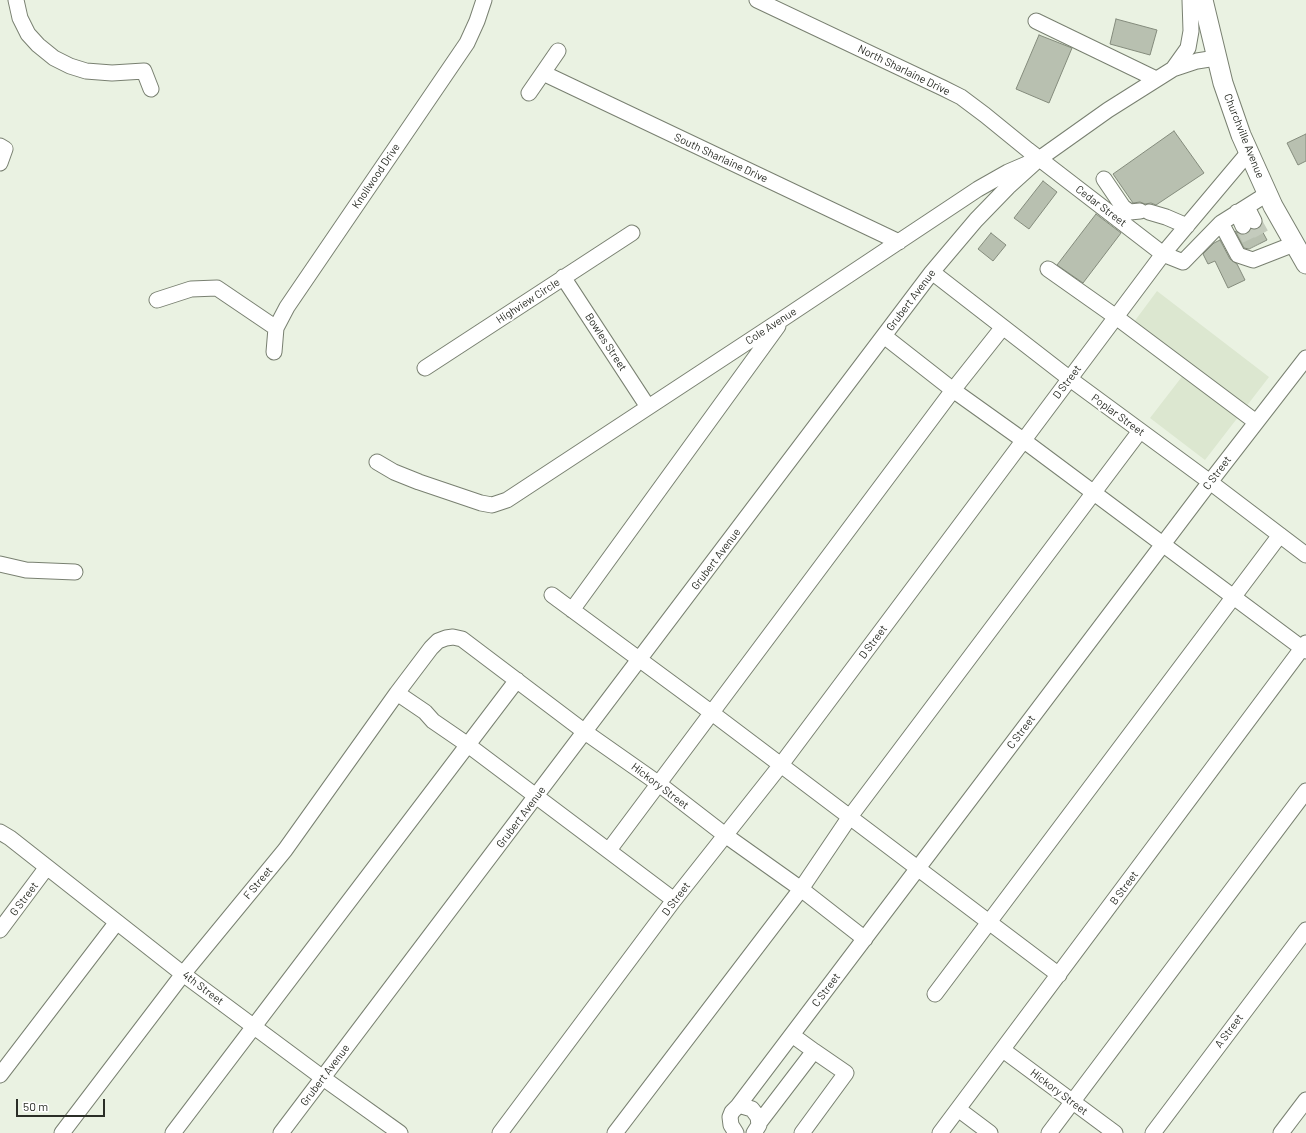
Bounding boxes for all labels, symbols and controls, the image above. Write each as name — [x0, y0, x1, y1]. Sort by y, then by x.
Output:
street label: North Sharlaine Drive — [856, 42, 952, 98]
street label: Churchville Avenue — [1221, 92, 1267, 180]
street label: South Sharlaine Drive — [672, 131, 770, 185]
street label: Knollwood Drive — [349, 141, 403, 211]
street label: Cedar Street — [1073, 183, 1129, 229]
street label: Grubert Avenue — [884, 267, 938, 333]
street label: Highview Circle — [494, 276, 562, 326]
street label: Cole Avenue — [743, 305, 799, 347]
street label: Bowles Street — [582, 311, 630, 373]
street label: D Street — [1050, 362, 1084, 402]
street label: Poplar Street — [1089, 391, 1147, 439]
street label: C Street — [1200, 453, 1234, 493]
street label: Grubert Avenue — [689, 526, 743, 592]
street label: D Street — [856, 622, 890, 662]
street label: C Street — [1004, 712, 1038, 752]
street label: Hickory Street — [629, 760, 691, 812]
street label: Grubert Avenue — [494, 784, 548, 850]
street label: F Street — [241, 864, 275, 902]
street label: B Street — [1107, 868, 1141, 908]
street label: G Street — [7, 879, 41, 919]
street label: D Street — [659, 879, 693, 919]
street label: 4th Street — [180, 968, 226, 1008]
street label: C Street — [809, 970, 843, 1010]
street label: A Street — [1212, 1011, 1246, 1051]
street label: Grubert Avenue — [298, 1042, 352, 1108]
street label: Hickory Street — [1028, 1066, 1090, 1118]
scale bar — [18, 1091, 107, 1117]
text: 50 m — [23, 1099, 48, 1113]

